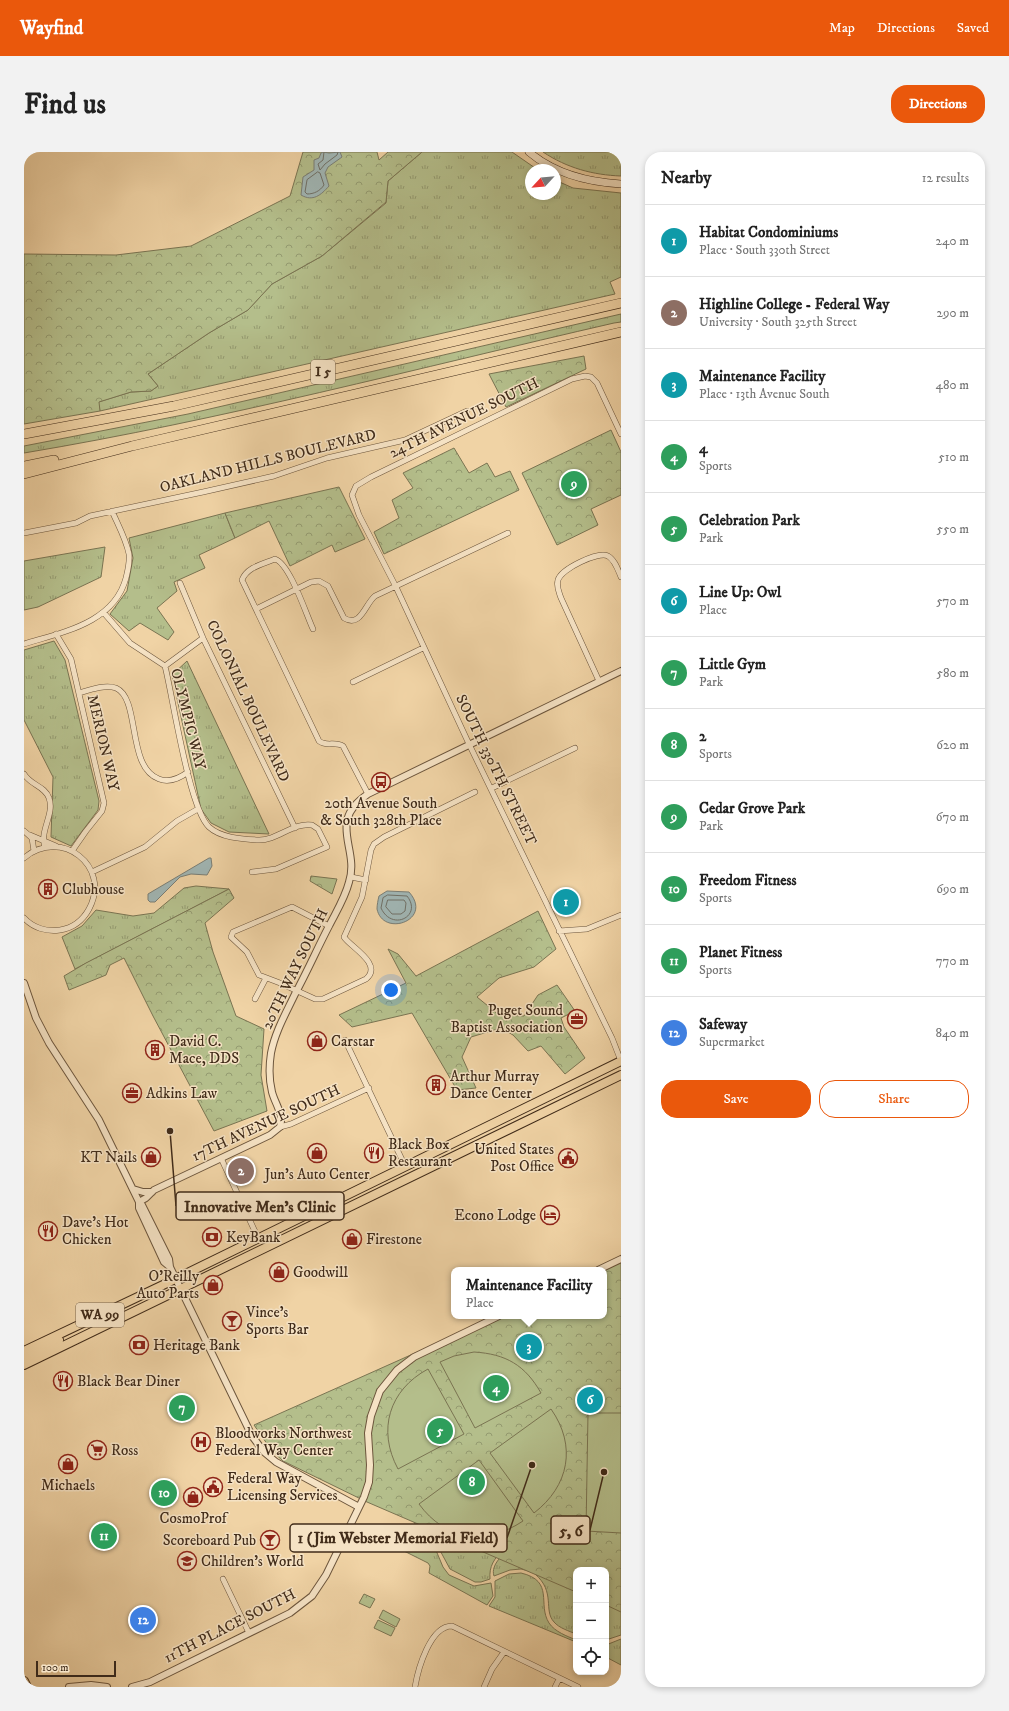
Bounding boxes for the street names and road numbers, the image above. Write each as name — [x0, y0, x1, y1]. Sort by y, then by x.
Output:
road number: I 5 — [311, 360, 335, 384]
street label: 24TH AVENUE SOUTH — [386, 373, 542, 463]
street label: OAKLAND HILLS BOULEVARD — [158, 425, 378, 497]
street label: COLONIAL BOULEVARD — [202, 617, 294, 785]
street label: OLYMPIC WAY — [166, 666, 210, 772]
street label: SOUTH 330TH STREET — [451, 691, 541, 849]
street label: MERION WAY — [83, 693, 123, 794]
street label: 20TH WAY SOUTH — [258, 906, 332, 1032]
street label: 17TH AVENUE SOUTH — [189, 1080, 343, 1166]
road number: WA 99 — [76, 1303, 124, 1327]
street label: 11TH PLACE SOUTH — [161, 1585, 299, 1667]

